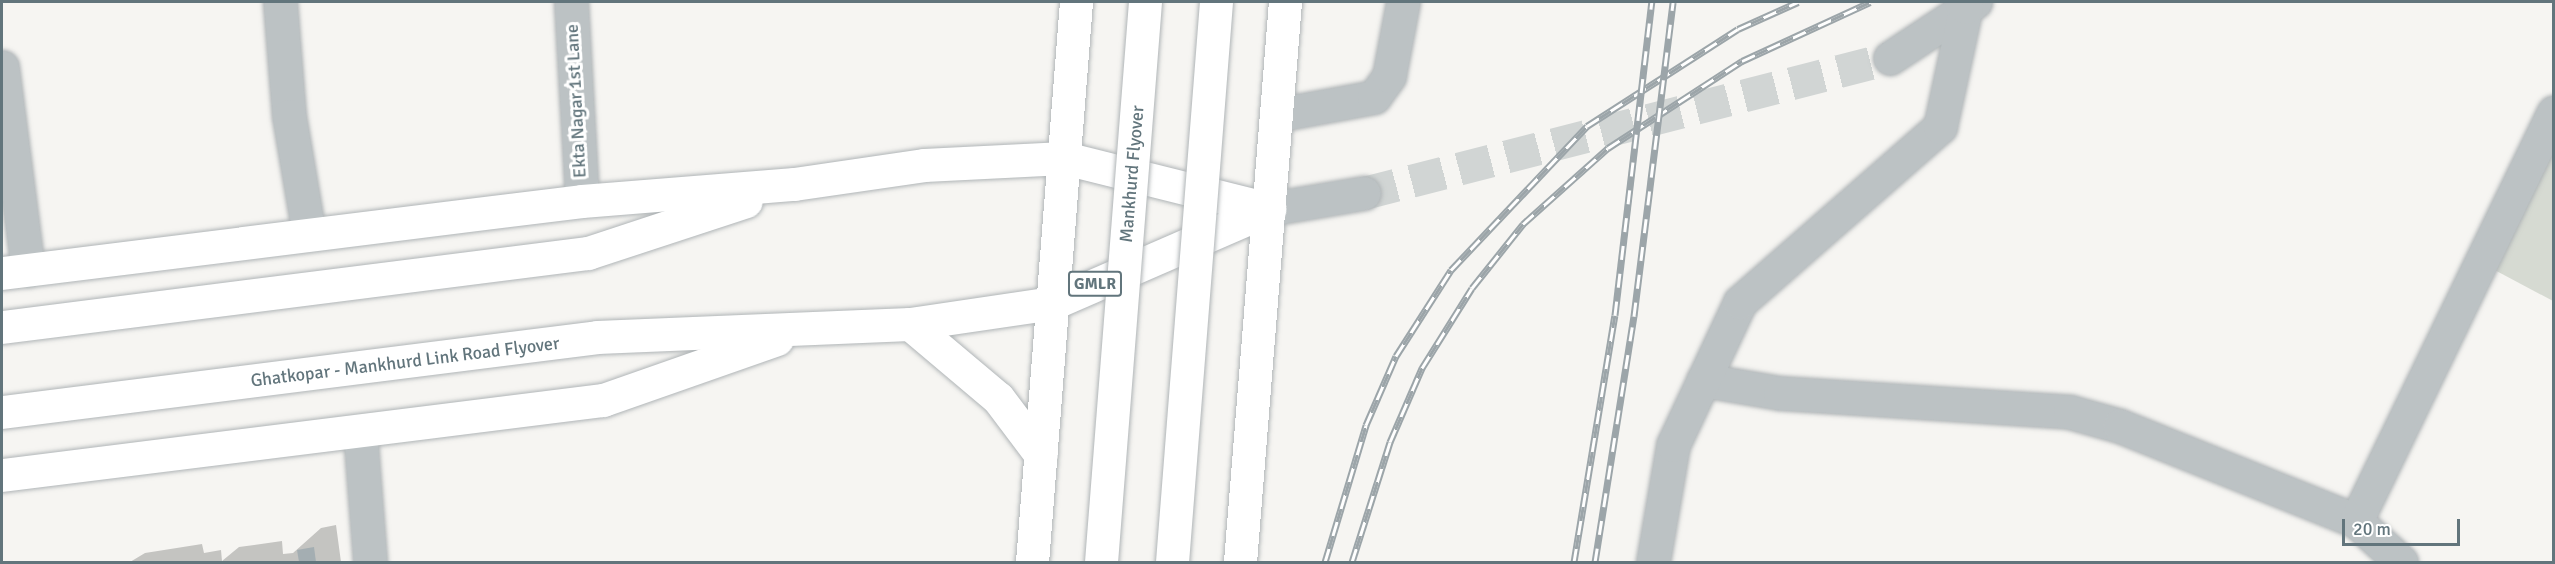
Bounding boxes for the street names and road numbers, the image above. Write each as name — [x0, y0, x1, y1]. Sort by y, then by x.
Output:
street label: Ekta Nagar 1st Lane — [561, 23, 591, 179]
street label: Mankhurd Flyover — [1115, 105, 1149, 243]
road number: GMLR — [1066, 271, 1124, 297]
street label: Ghatkopar - Mankhurd Link Road Flyover — [249, 332, 561, 392]

